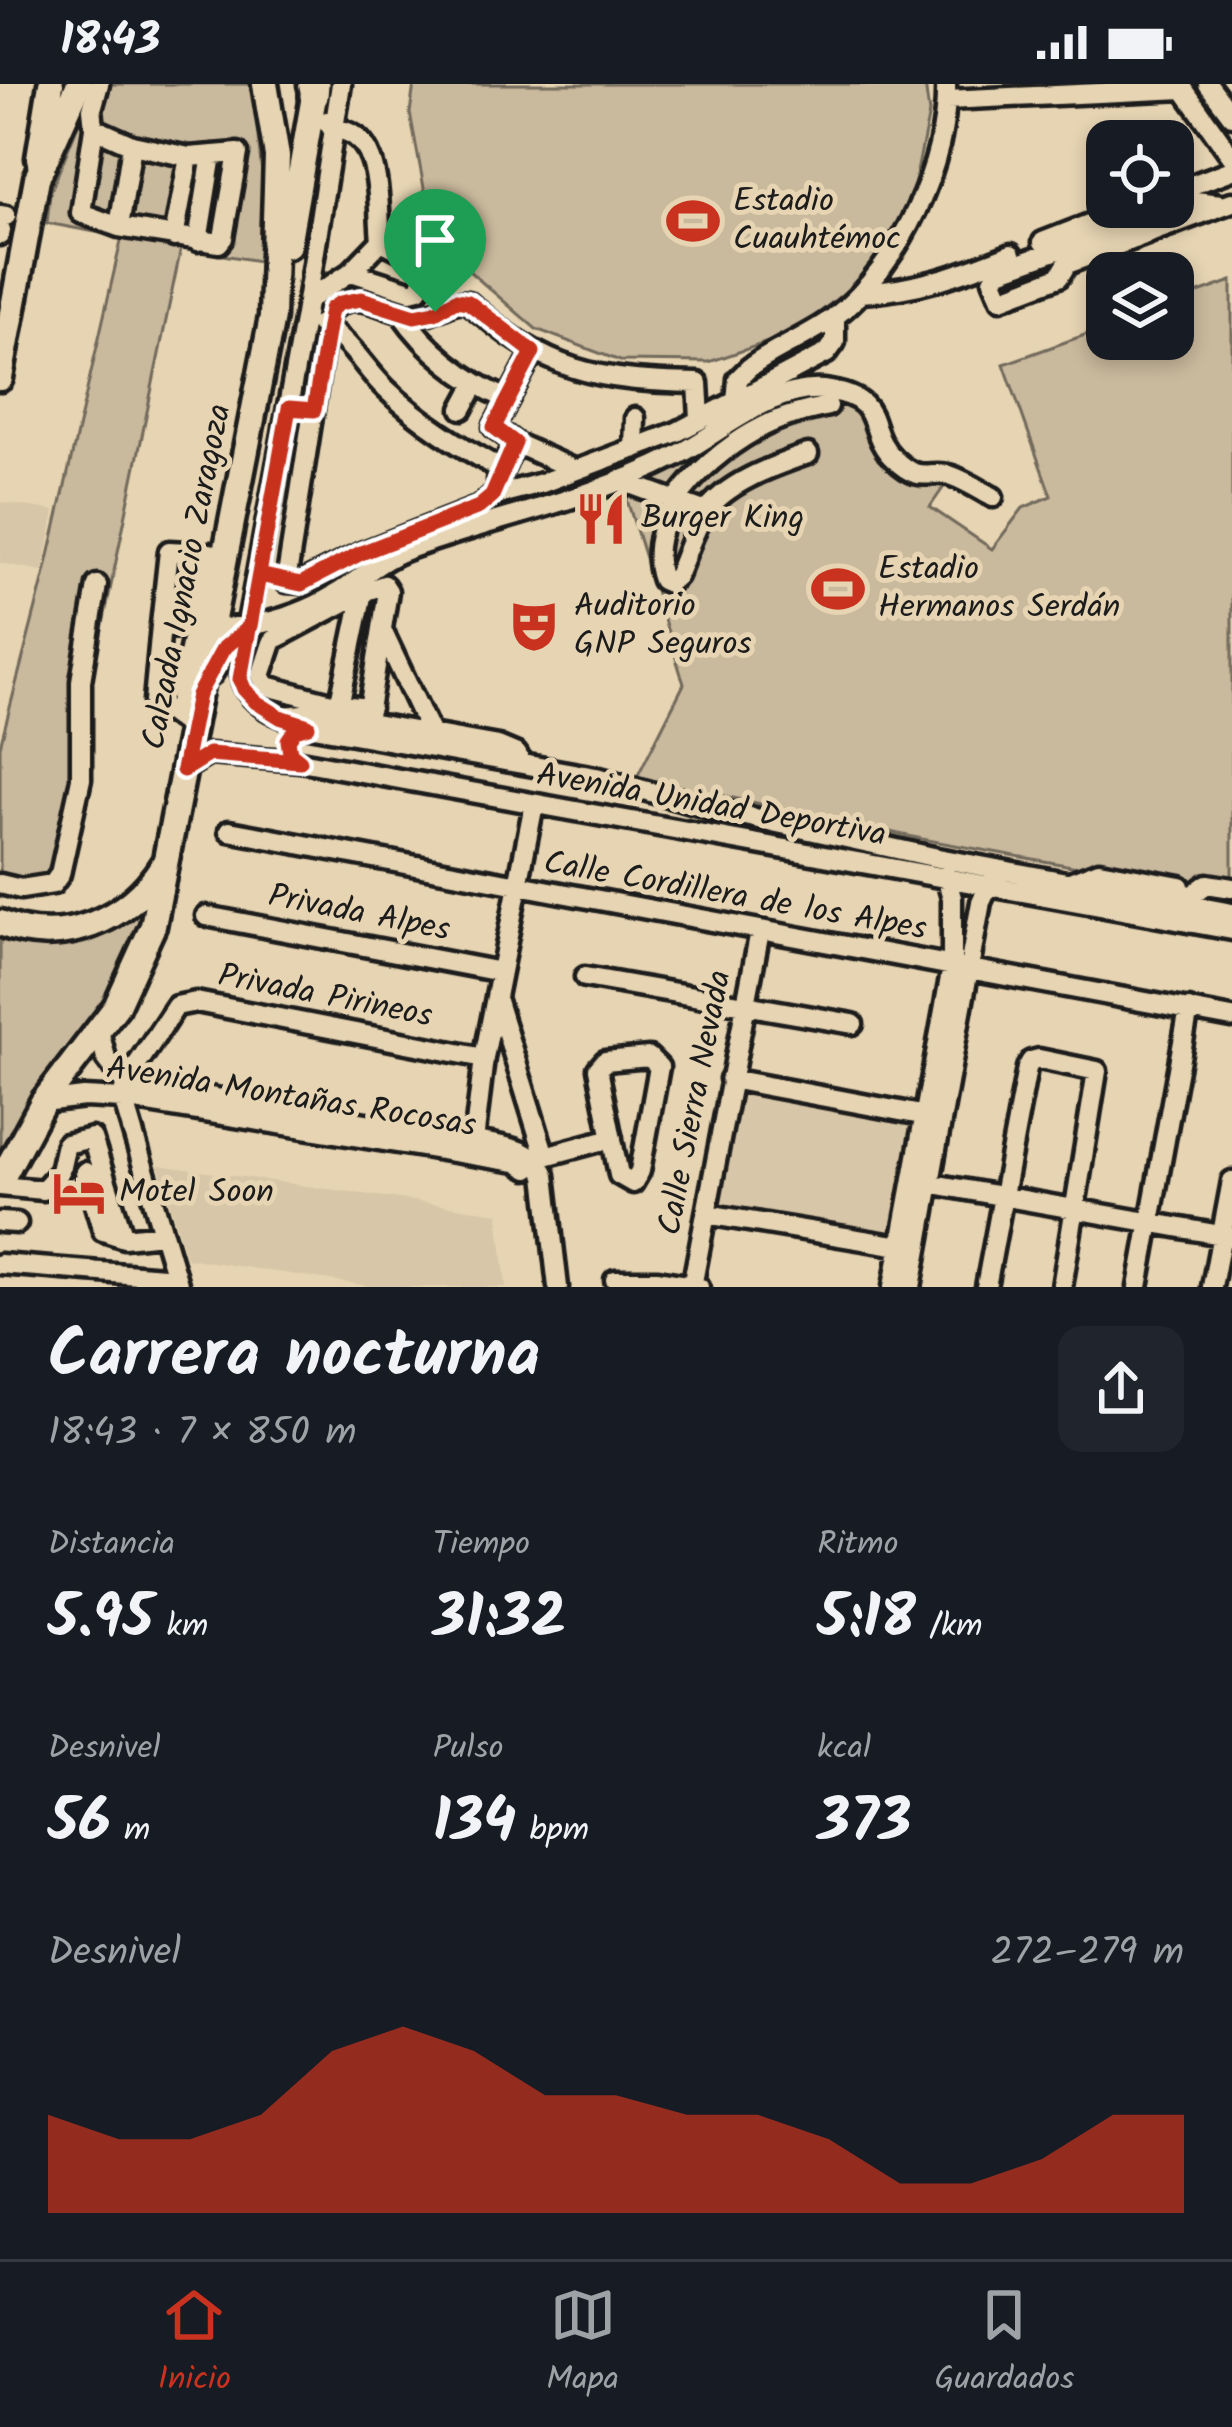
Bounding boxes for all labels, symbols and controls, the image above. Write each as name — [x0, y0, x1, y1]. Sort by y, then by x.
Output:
text: 18:43 — [60, 6, 160, 78]
map controls — [1086, 120, 1194, 360]
button: locate — [1086, 120, 1194, 228]
place label: Estadio Cuauhtémoc — [733, 176, 901, 267]
pin — [384, 189, 486, 312]
sports icon: Estadio Cuauhtémoc — [664, 192, 722, 250]
icon: arrive — [402, 207, 468, 273]
button: layers — [1086, 252, 1194, 360]
street label: Calzada Ignacio Zaragoza — [128, 400, 248, 754]
restaurant icon: Burger King — [572, 490, 630, 548]
place label: Burger King — [641, 493, 804, 546]
place label: Estadio Hermanos Serdán — [878, 544, 1120, 635]
sports icon: Estadio Hermanos Serdán — [809, 560, 867, 618]
place label: Auditorio GNP Seguros — [574, 581, 752, 672]
theatre icon: Auditorio GNP Seguros — [505, 597, 563, 655]
street label: Avenida Unidad Deportiva — [532, 749, 890, 863]
street label: Calle Cordillera de los Alpes — [539, 837, 931, 957]
street label: Privada Alpes — [264, 870, 454, 958]
street label: Privada Pirineos — [213, 950, 437, 1044]
street label: Calle Sierra Nevada — [644, 966, 748, 1240]
street label: Avenida Montañas Rocosas — [102, 1043, 480, 1153]
hotel icon: Motel Soon — [50, 1164, 108, 1222]
place label: Motel Soon — [119, 1167, 274, 1220]
text: Carrera nocturna — [48, 1305, 540, 1410]
button: share — [1058, 1326, 1184, 1452]
text: 18:43 · 7 × 850 m — [48, 1403, 357, 1465]
text: Distancia — [48, 1519, 175, 1572]
text: Tiempo — [433, 1519, 530, 1572]
text: Ritmo — [817, 1519, 898, 1572]
text: 5.95 — [48, 1572, 153, 1668]
text: 31:32 — [433, 1572, 566, 1668]
text: 5:18 — [817, 1572, 916, 1668]
text: km — [153, 1601, 208, 1654]
text: /km — [916, 1601, 983, 1654]
text: Desnivel — [48, 1723, 161, 1776]
text: Pulso — [433, 1723, 504, 1776]
text: kcal — [817, 1723, 871, 1776]
text: 56 — [48, 1776, 111, 1872]
text: 134 — [433, 1776, 516, 1872]
text: 373 — [817, 1776, 911, 1872]
text: m — [111, 1805, 150, 1858]
text: bpm — [516, 1805, 589, 1858]
text: Desnivel — [48, 1923, 181, 1985]
text: 272–279 m — [991, 1923, 1184, 1985]
tab: Inicio — [158, 2282, 231, 2407]
tab: Mapa — [546, 2282, 619, 2407]
tab: Guardados — [934, 2282, 1074, 2407]

